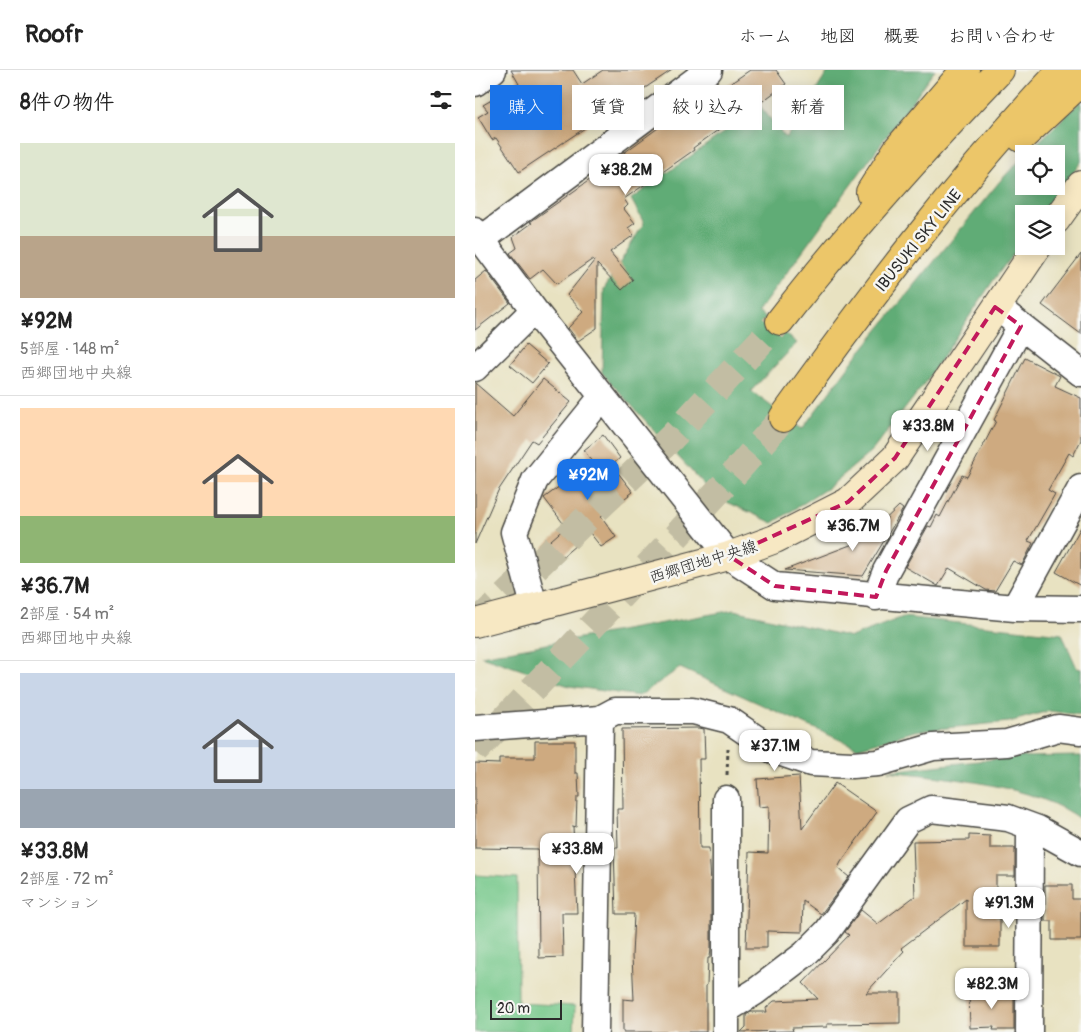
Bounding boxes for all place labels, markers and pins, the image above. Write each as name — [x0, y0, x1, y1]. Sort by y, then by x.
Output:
pin: ¥38.2M — [585, 154, 667, 196]
pin: ¥33.8M — [887, 410, 969, 452]
pin: ¥92M — [558, 458, 618, 501]
pin: ¥36.7M — [812, 510, 894, 552]
pin: ¥37.1M — [734, 730, 816, 772]
pin: ¥33.8M — [536, 832, 618, 875]
pin: ¥91.3M — [968, 886, 1050, 929]
pin: ¥82.3M — [951, 968, 1033, 1010]

